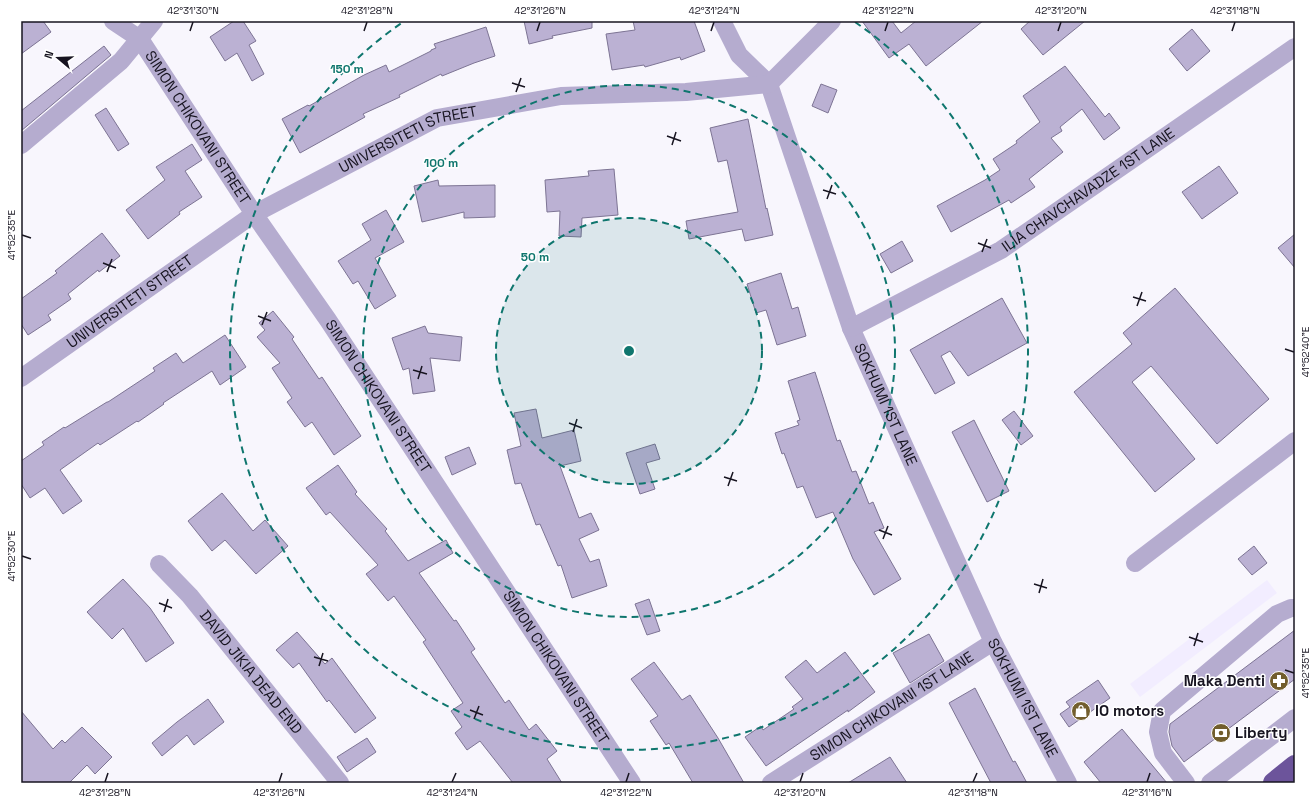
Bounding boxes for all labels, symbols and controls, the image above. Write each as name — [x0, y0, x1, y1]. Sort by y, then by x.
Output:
text: 42°31'30"N — [167, 4, 219, 17]
text: 42°31'28"N — [341, 4, 393, 17]
text: 42°31'26"N — [514, 4, 566, 17]
text: 42°31'24"N — [688, 4, 740, 17]
text: 42°31'22"N — [862, 4, 914, 17]
text: 42°31'20"N — [1035, 4, 1087, 17]
text: 42°31'18"N — [1210, 4, 1260, 17]
north arrow — [38, 38, 78, 78]
street label: SIMON CHIKOVANI STREET — [141, 47, 255, 208]
text: N — [41, 49, 56, 61]
text: 150 m — [330, 61, 364, 77]
street label: UNIVERSITETI STREET — [335, 101, 479, 177]
street label: ILIA CHAVCHAVADZE 1ST LANE — [998, 123, 1178, 256]
text: 100 m — [424, 155, 458, 171]
text: 41°52'35"E — [5, 209, 18, 260]
text: 50 m — [521, 249, 549, 265]
street label: UNIVERSITETI STREET — [63, 250, 196, 352]
street label: SIMON CHIKOVANI STREET — [321, 316, 436, 477]
text: 41°52'40"E — [1299, 326, 1312, 377]
street label: SOKHUMI 1ST LANE — [850, 340, 922, 468]
centre of rings — [622, 344, 636, 358]
text: 41°52'30"E — [5, 530, 18, 581]
street label: SIMON CHIKOVANI STREET — [499, 587, 614, 747]
street label: DAVID JIKIA DEAD END — [196, 606, 307, 738]
street label: SOKHUMI 1ST LANE — [984, 635, 1063, 760]
street label: SIMON CHIKOVANI 1ST LANE — [806, 647, 977, 765]
text: 41°52'35"E — [1299, 647, 1312, 698]
pharmacy icon: Maka Denti — [1268, 670, 1290, 692]
place label: Maka Denti — [1184, 671, 1265, 690]
shop icon: IO motors — [1070, 700, 1092, 722]
place label: IO motors — [1095, 701, 1164, 720]
bank icon: Liberty — [1210, 722, 1232, 744]
place label: Liberty — [1235, 723, 1287, 742]
text: 42°31'28"N — [79, 786, 131, 799]
text: 42°31'26"N — [253, 786, 305, 799]
text: 42°31'24"N — [426, 786, 478, 799]
text: 42°31'22"N — [600, 786, 652, 799]
text: 42°31'20"N — [774, 786, 826, 799]
text: 42°31'18"N — [948, 786, 998, 799]
text: 42°31'16"N — [1122, 786, 1172, 799]

